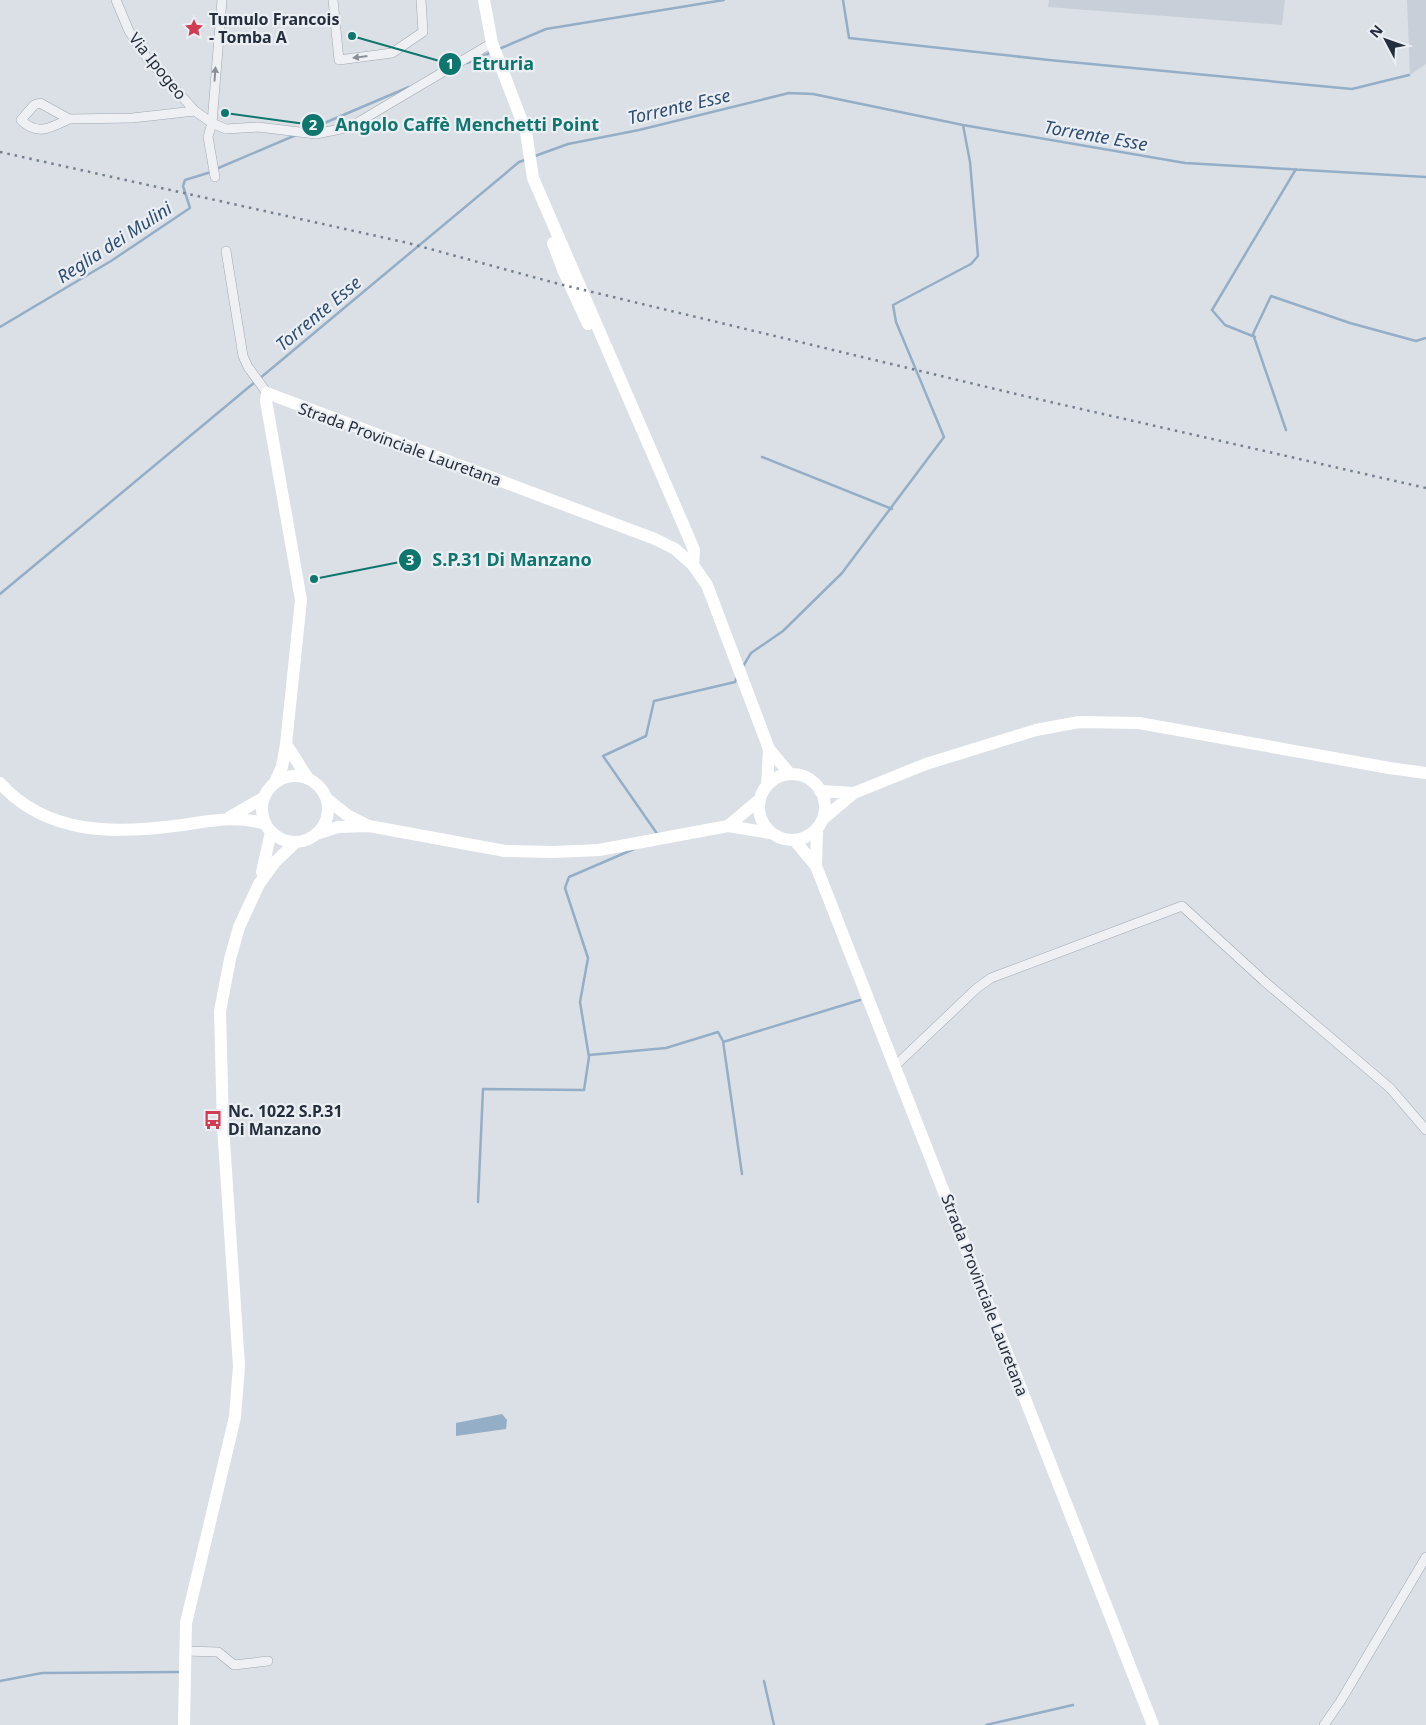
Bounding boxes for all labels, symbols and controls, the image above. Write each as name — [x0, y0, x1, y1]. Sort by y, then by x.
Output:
place label: Tumulo Francois - Tomba A — [209, 8, 339, 48]
north arrow — [1361, 15, 1411, 65]
place icon: Tumulo Francois - Tomba A — [183, 17, 205, 39]
text: N — [1365, 21, 1387, 42]
street label: Via Ipogeo — [124, 28, 192, 104]
callout: Etruria — [437, 48, 544, 81]
text: Etruria — [472, 51, 534, 75]
one-way arrow — [352, 53, 368, 61]
text: 1 — [446, 53, 454, 73]
one-way arrow — [211, 66, 219, 82]
water label: Torrente Esse — [625, 83, 733, 129]
callout: Angolo Caffè Menchetti Point — [300, 108, 609, 141]
text: Angolo Caffè Menchetti Point — [335, 112, 599, 136]
text: 2 — [309, 114, 318, 134]
water label: Torrente Esse — [1042, 114, 1150, 156]
water label: Reglia dei Mulini — [52, 196, 176, 288]
water label: Torrente Esse — [270, 270, 366, 356]
street label: Strada Provinciale Lauretana — [295, 397, 505, 491]
callout: S.P.31 Di Manzano — [398, 543, 602, 576]
text: S.P.31 Di Manzano — [432, 547, 592, 571]
text: 3 — [406, 549, 414, 569]
place label: Nc. 1022 S.P.31 Di Manzano — [228, 1100, 343, 1140]
bus stop icon: Nc. 1022 S.P.31 Di Manzano — [202, 1109, 224, 1131]
street label: Strada Provinciale Lauretana — [936, 1191, 1034, 1399]

